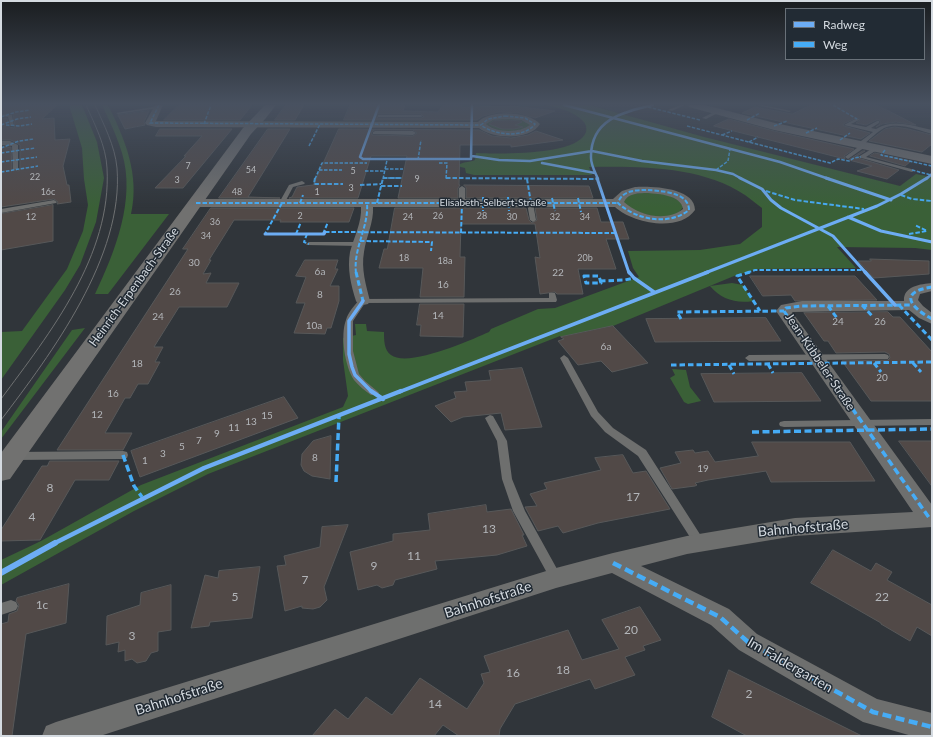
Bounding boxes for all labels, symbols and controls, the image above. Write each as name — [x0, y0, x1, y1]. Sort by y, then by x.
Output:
legend — [785, 8, 925, 60]
text: Radweg — [823, 17, 865, 32]
text: Weg — [823, 37, 847, 52]
house number: 7 — [185, 161, 191, 171]
house number: 54 — [246, 165, 256, 175]
house number: 5 — [350, 166, 356, 176]
house number: 22 — [30, 172, 40, 182]
house number: 9 — [414, 174, 420, 184]
house number: 3 — [174, 175, 180, 185]
house number: 3 — [348, 183, 354, 193]
house number: 16c — [41, 187, 55, 197]
house number: 48 — [232, 187, 242, 197]
house number: 1 — [314, 187, 320, 197]
street label: Elisabeth-Selbert-Straße — [440, 197, 546, 209]
house number: 2 — [297, 211, 303, 221]
house number: 26 — [433, 211, 443, 221]
house number: 28 — [477, 211, 487, 221]
house number: 12 — [26, 212, 36, 222]
house number: 24 — [403, 212, 413, 222]
house number: 30 — [507, 212, 517, 222]
house number: 32 — [550, 212, 560, 222]
house number: 34 — [580, 212, 590, 222]
house number: 36 — [210, 217, 220, 227]
street label: Heinrich-Erpenbach-Straße — [86, 225, 182, 349]
house number: 34 — [201, 231, 211, 241]
house number: 18 — [399, 253, 409, 263]
house number: 20b — [577, 253, 593, 263]
house number: 18a — [438, 256, 452, 266]
house number: 30 — [188, 257, 200, 269]
house number: 6a — [315, 266, 325, 278]
house number: 22 — [552, 267, 564, 279]
house number: 16 — [437, 279, 449, 291]
house number: 26 — [169, 286, 181, 298]
house number: 8 — [317, 289, 323, 301]
house number: 14 — [432, 310, 444, 322]
house number: 24 — [152, 311, 164, 323]
street label: Jean-Kübbeler-Straße — [782, 311, 858, 413]
house number: 24 — [832, 316, 844, 328]
house number: 26 — [874, 316, 886, 328]
house number: 10a — [306, 320, 322, 332]
house number: 6a — [601, 341, 611, 353]
house number: 18 — [131, 358, 143, 370]
house number: 20 — [876, 372, 888, 384]
house number: 16 — [107, 388, 119, 400]
house number: 12 — [91, 409, 103, 421]
house number: 15 — [261, 410, 273, 422]
house number: 13 — [245, 416, 257, 428]
house number: 11 — [228, 422, 240, 434]
house number: 9 — [214, 428, 220, 440]
house number: 7 — [196, 435, 202, 447]
house number: 5 — [179, 441, 185, 453]
house number: 3 — [160, 448, 166, 460]
house number: 8 — [312, 452, 318, 464]
house number: 1 — [142, 455, 148, 467]
house number: 19 — [697, 463, 709, 475]
house number: 8 — [47, 481, 53, 495]
house number: 17 — [626, 490, 640, 504]
house number: 4 — [29, 510, 35, 524]
street label: Bahnhofstraße — [757, 516, 849, 540]
house number: 13 — [482, 522, 496, 536]
house number: 11 — [407, 549, 421, 563]
house number: 9 — [371, 559, 377, 573]
house number: 7 — [302, 573, 308, 587]
street label: Bahnhofstraße — [442, 578, 534, 622]
house number: 5 — [232, 590, 238, 604]
house number: 22 — [875, 590, 889, 604]
house number: 1c — [36, 598, 48, 612]
house number: 20 — [624, 623, 638, 637]
house number: 3 — [129, 629, 135, 643]
street label: Im Faldergarten — [744, 634, 836, 696]
house number: 18 — [556, 663, 570, 677]
house number: 16 — [506, 666, 520, 680]
street label: Bahnhofstraße — [133, 675, 225, 719]
house number: 2 — [746, 687, 752, 701]
house number: 14 — [428, 697, 442, 711]

